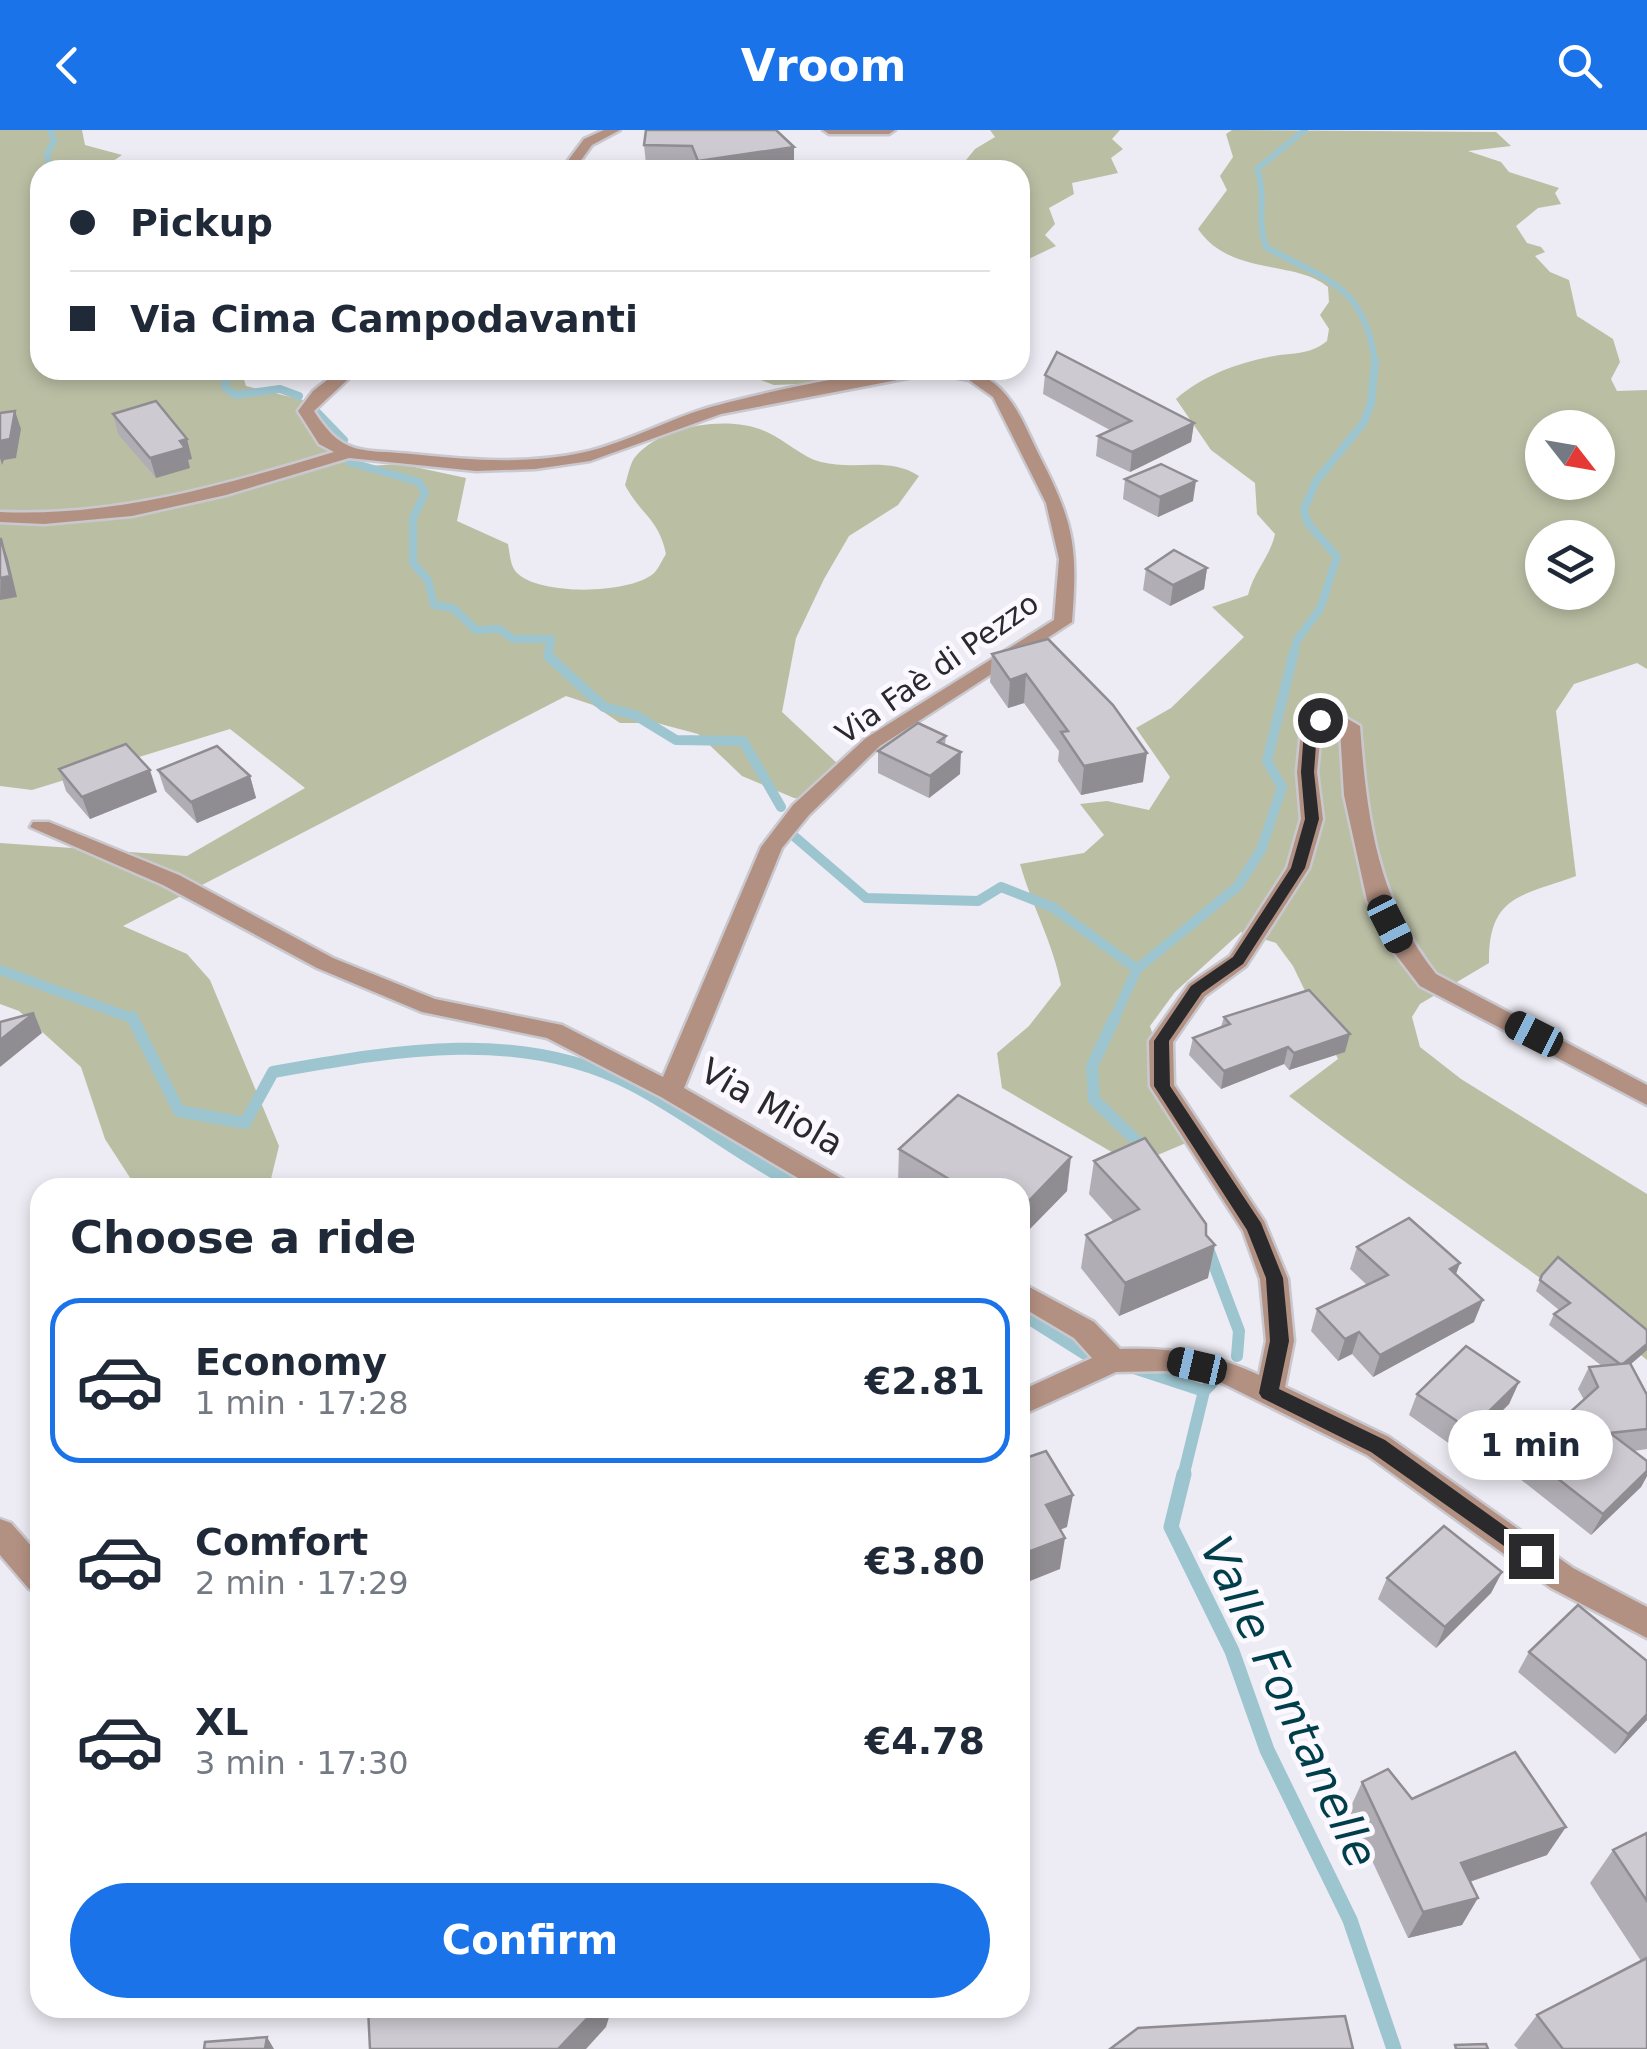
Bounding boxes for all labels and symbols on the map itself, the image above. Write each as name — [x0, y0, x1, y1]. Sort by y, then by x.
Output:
north arrow — [1525, 410, 1615, 500]
street label: Via Faè di Pezzo — [829, 585, 1045, 751]
route start — [1298, 698, 1343, 743]
car — [1363, 890, 1417, 958]
car — [1500, 1007, 1568, 1061]
street label: Via Miola — [694, 1050, 850, 1164]
car — [1164, 1345, 1230, 1387]
callout: 1 min — [1448, 1411, 1614, 1481]
water label: Valle Fontanelle — [1189, 1528, 1389, 1876]
route end — [1509, 1534, 1554, 1579]

